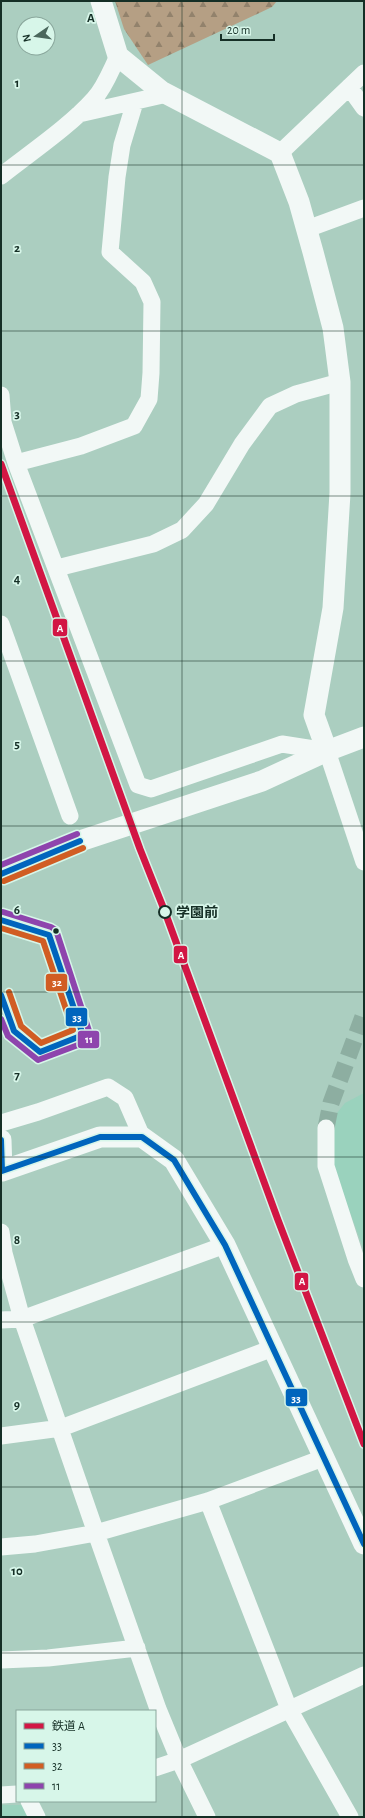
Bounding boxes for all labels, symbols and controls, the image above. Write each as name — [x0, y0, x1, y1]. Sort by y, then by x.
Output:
text: A — [87, 12, 95, 25]
north arrow — [16, 16, 56, 56]
scale bar — [221, 16, 274, 42]
text: 20 m — [227, 24, 250, 36]
text: N — [21, 33, 33, 43]
text: 1 — [15, 77, 19, 90]
text: 2 — [14, 242, 20, 255]
text: 3 — [14, 408, 20, 421]
text: 4 — [14, 573, 21, 586]
line badge: A — [52, 618, 68, 637]
text: A — [57, 623, 64, 634]
text: 5 — [14, 738, 20, 751]
text: 6 — [14, 904, 20, 917]
place label: 学園前 — [176, 904, 218, 920]
marker: 学園前 — [158, 905, 172, 919]
unlabelled marker — [51, 926, 61, 936]
line badge: A — [173, 945, 188, 964]
text: A — [178, 950, 185, 961]
line badge: 32 — [45, 973, 68, 992]
text: 32 — [52, 977, 62, 988]
line badge: 33 — [65, 1007, 88, 1027]
text: 33 — [72, 1012, 82, 1023]
line badge: 11 — [77, 1030, 100, 1049]
text: 11 — [85, 1034, 93, 1045]
text: 7 — [14, 1069, 20, 1082]
text: 8 — [14, 1234, 20, 1247]
line badge: A — [294, 1272, 309, 1291]
text: A — [299, 1276, 306, 1287]
line badge: 33 — [285, 1388, 308, 1407]
text: 33 — [291, 1393, 301, 1404]
text: 9 — [14, 1399, 20, 1412]
text: 10 — [11, 1565, 23, 1578]
legend — [16, 1710, 156, 1802]
text: 鉄道 A — [52, 1719, 85, 1732]
text: 33 — [52, 1740, 62, 1752]
text: 32 — [52, 1760, 63, 1772]
text: 11 — [52, 1780, 60, 1792]

